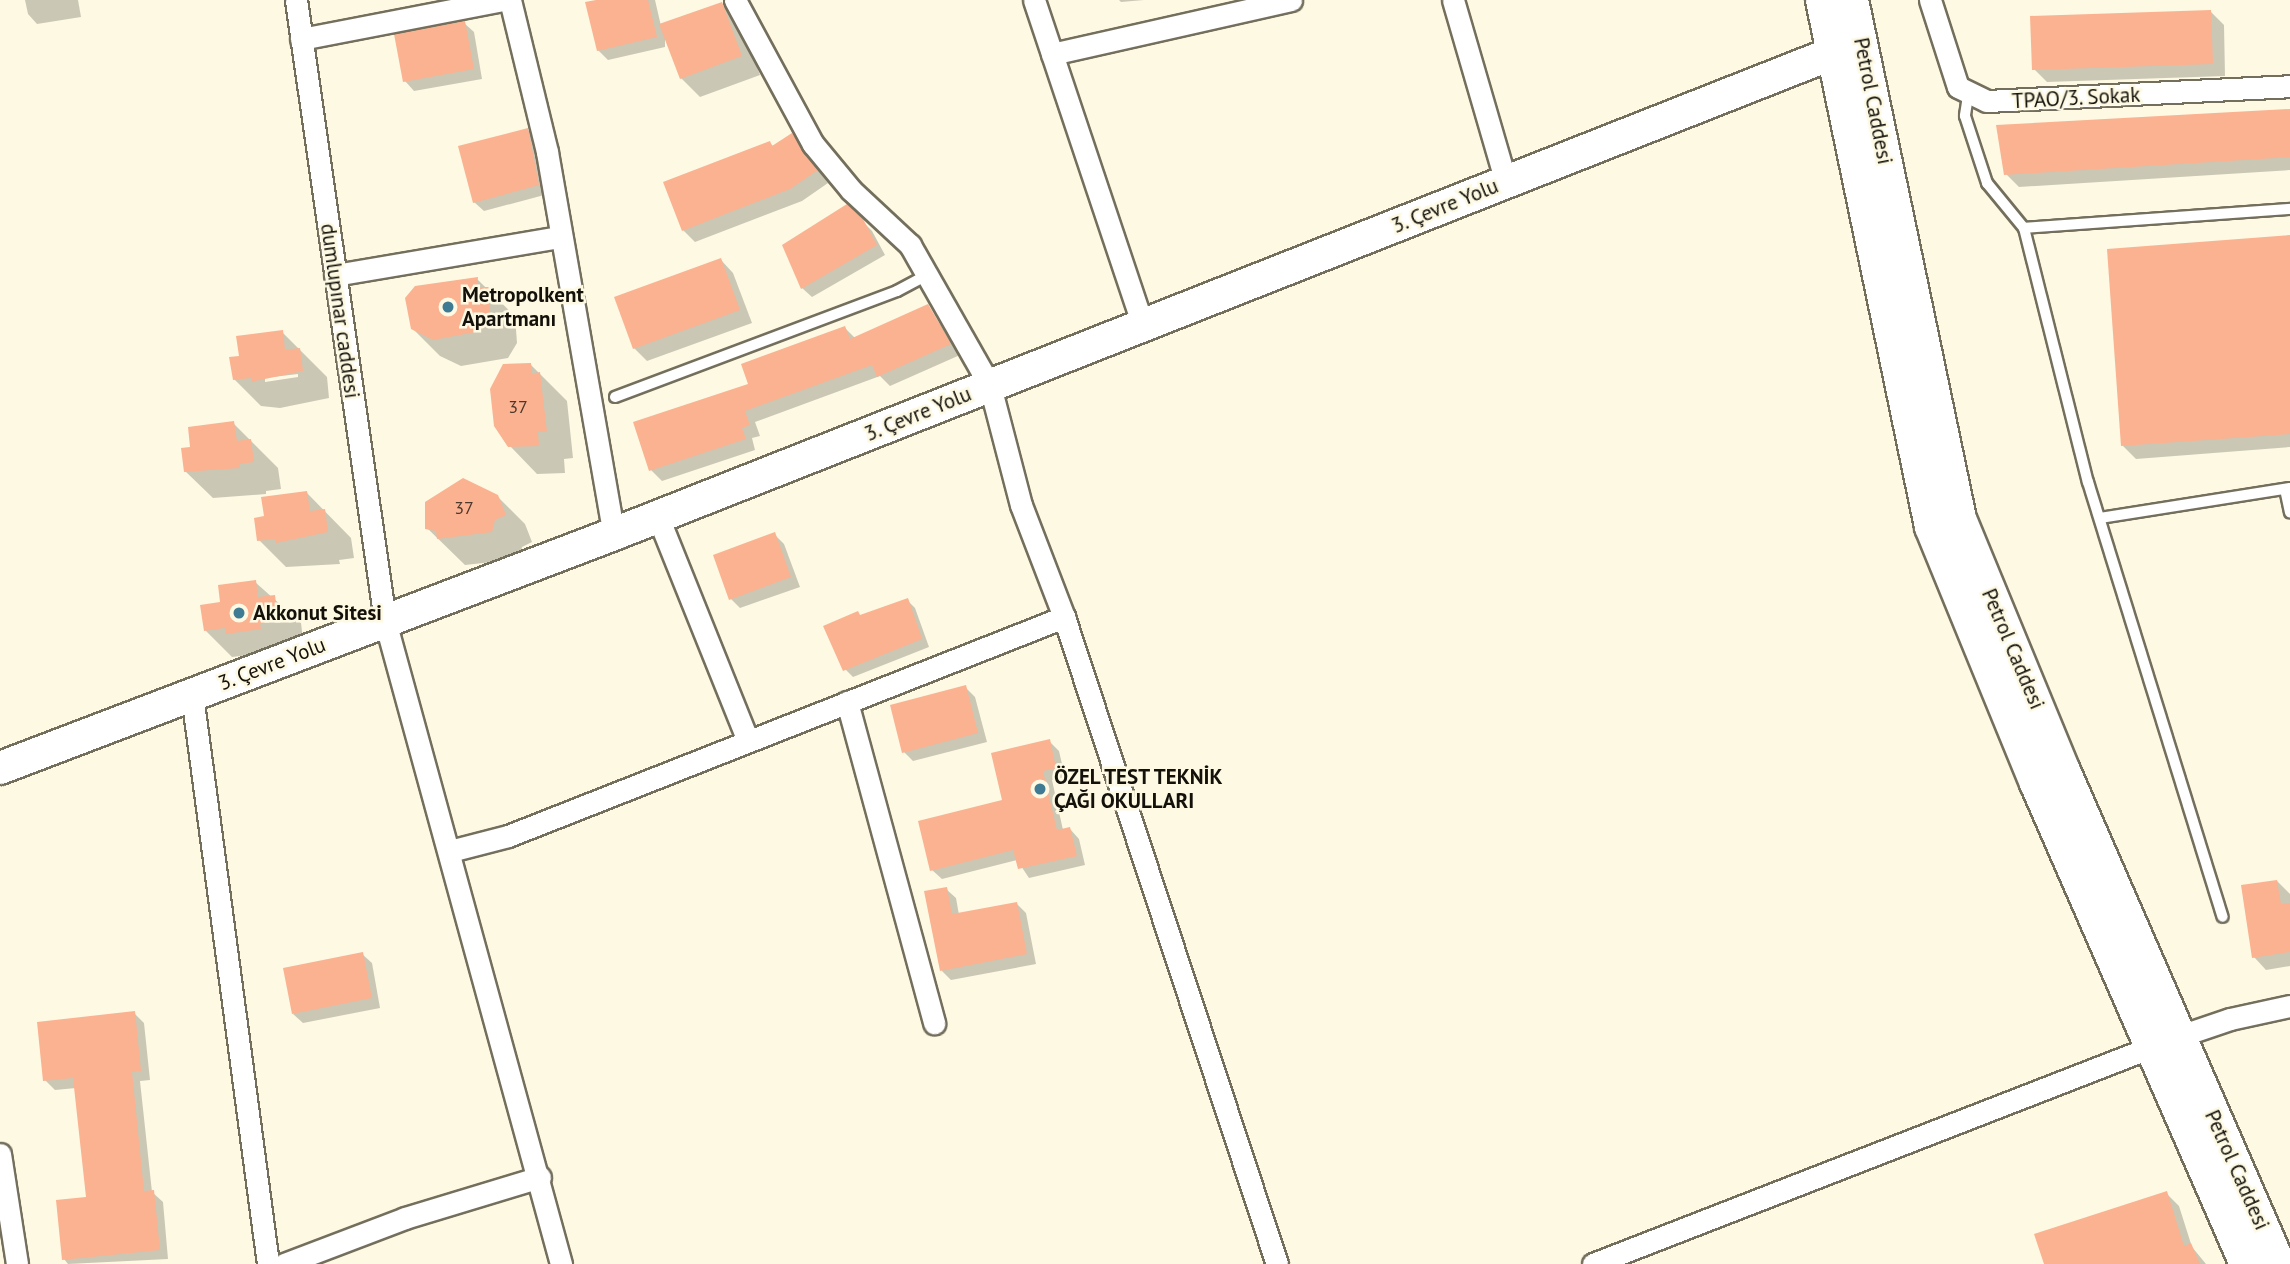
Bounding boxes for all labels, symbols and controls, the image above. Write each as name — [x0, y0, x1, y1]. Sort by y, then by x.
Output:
street label: Petrol Caddesi — [1848, 35, 1898, 167]
street label: TPAO/3. Sokak — [2010, 82, 2142, 114]
street label: 3. Çevre Yolu — [1387, 173, 1503, 239]
street label: dumlupınar caddesi — [315, 222, 365, 400]
place label: Metropolkent Apartmanı — [462, 282, 584, 332]
marker: Metropolkent Apartmanı — [440, 299, 456, 315]
street label: 3. Çevre Yolu — [860, 381, 976, 447]
house number: 37 — [508, 396, 528, 418]
house number: 37 — [454, 497, 474, 519]
street label: Petrol Caddesi — [1976, 585, 2050, 713]
place label: Akkonut Sitesi — [253, 600, 382, 626]
marker: Akkonut Sitesi — [231, 605, 247, 621]
street label: 3. Çevre Yolu — [214, 632, 330, 696]
place label: ÖZEL TEST TEKNİK ÇAĞI OKULLARI — [1054, 764, 1226, 814]
marker: ÖZEL TEST TEKNİK ÇAĞI OKULLARI — [1032, 781, 1048, 797]
street label: Petrol Caddesi — [2199, 1106, 2275, 1234]

